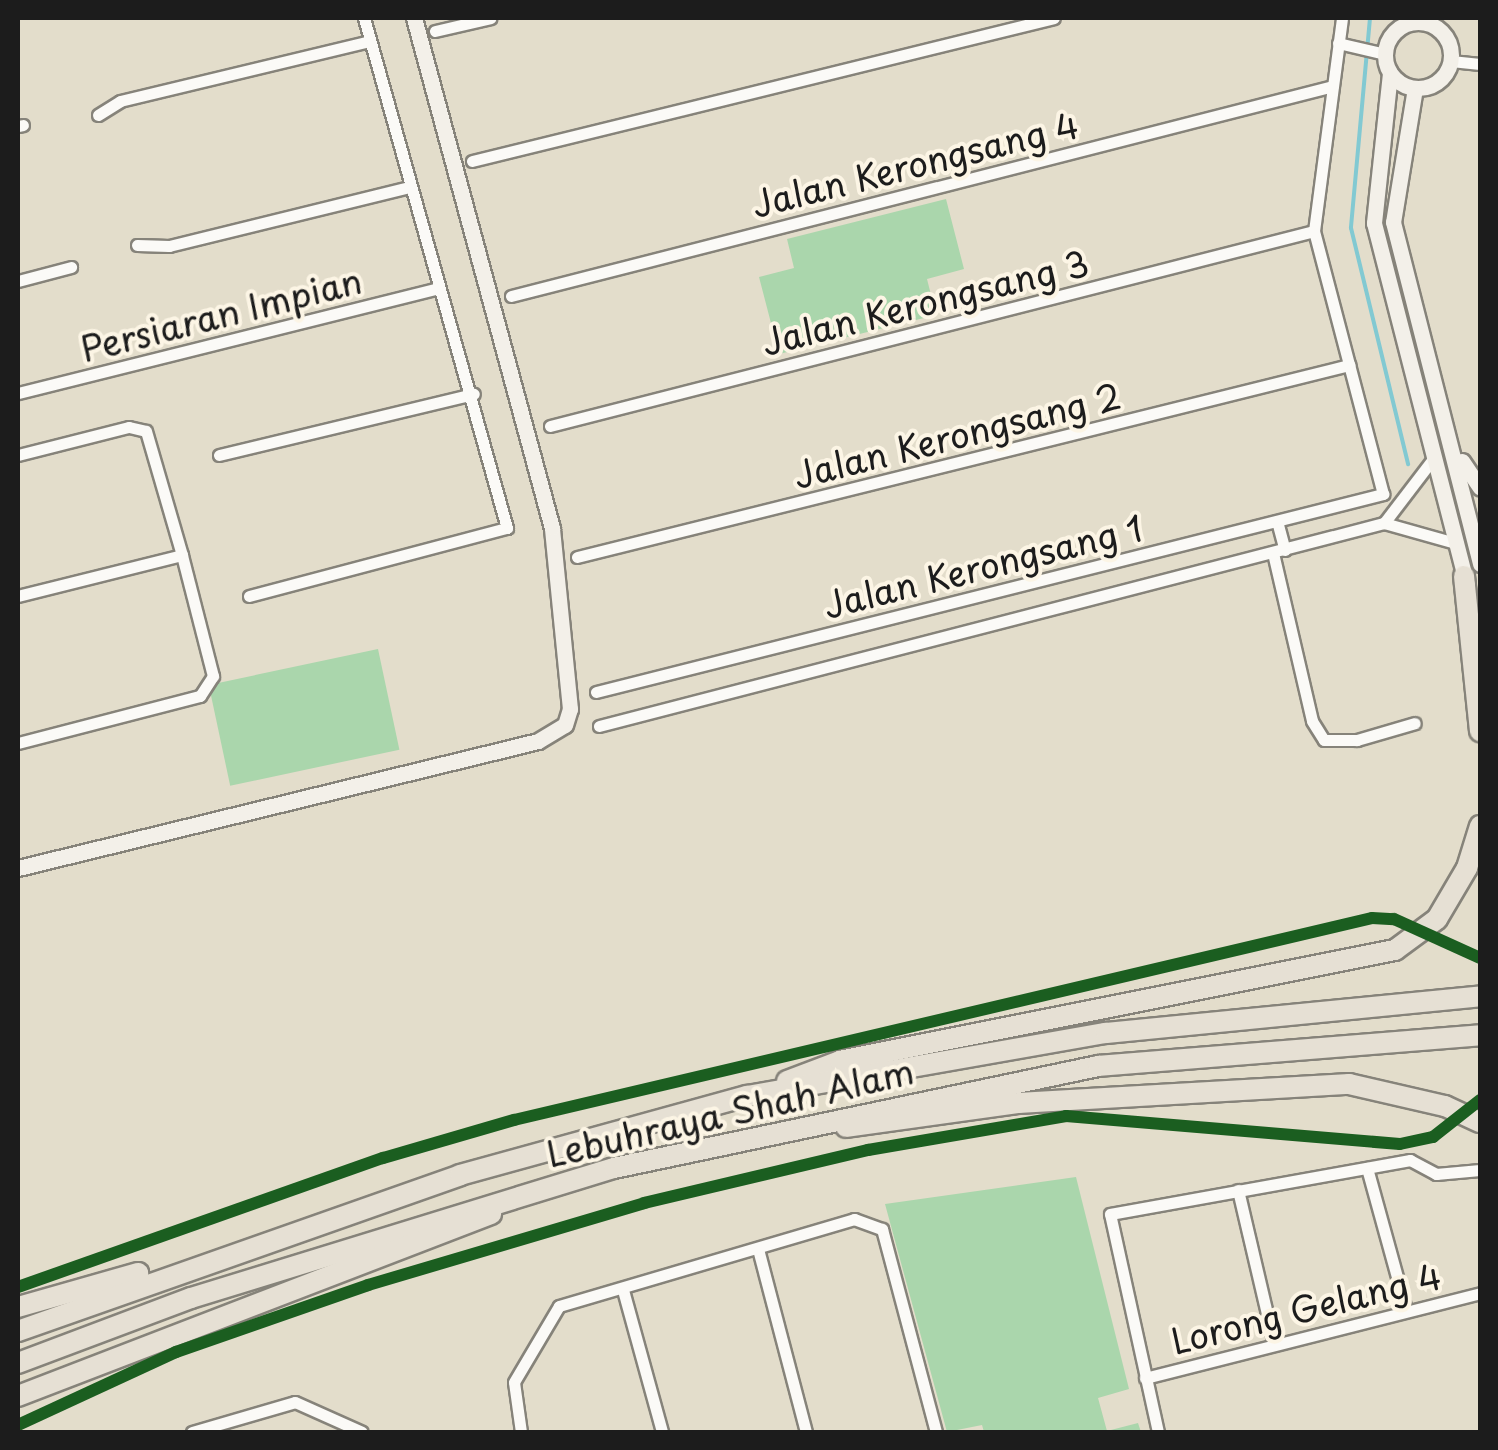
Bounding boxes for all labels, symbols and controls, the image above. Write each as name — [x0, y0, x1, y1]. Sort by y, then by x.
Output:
street label: Jalan Kerongsang 4 — [747, 103, 1083, 225]
street label: Jalan Kerongsang 3 — [757, 241, 1093, 363]
street label: Persiaran Impian — [76, 259, 366, 369]
street label: Jalan Kerongsang 2 — [788, 374, 1126, 496]
street label: Jalan Kerongsang 1 — [818, 506, 1148, 626]
street label: Lebuhraya Shah Alam — [541, 1049, 919, 1175]
street label: Lorong Gelang 4 — [1168, 1254, 1444, 1362]

